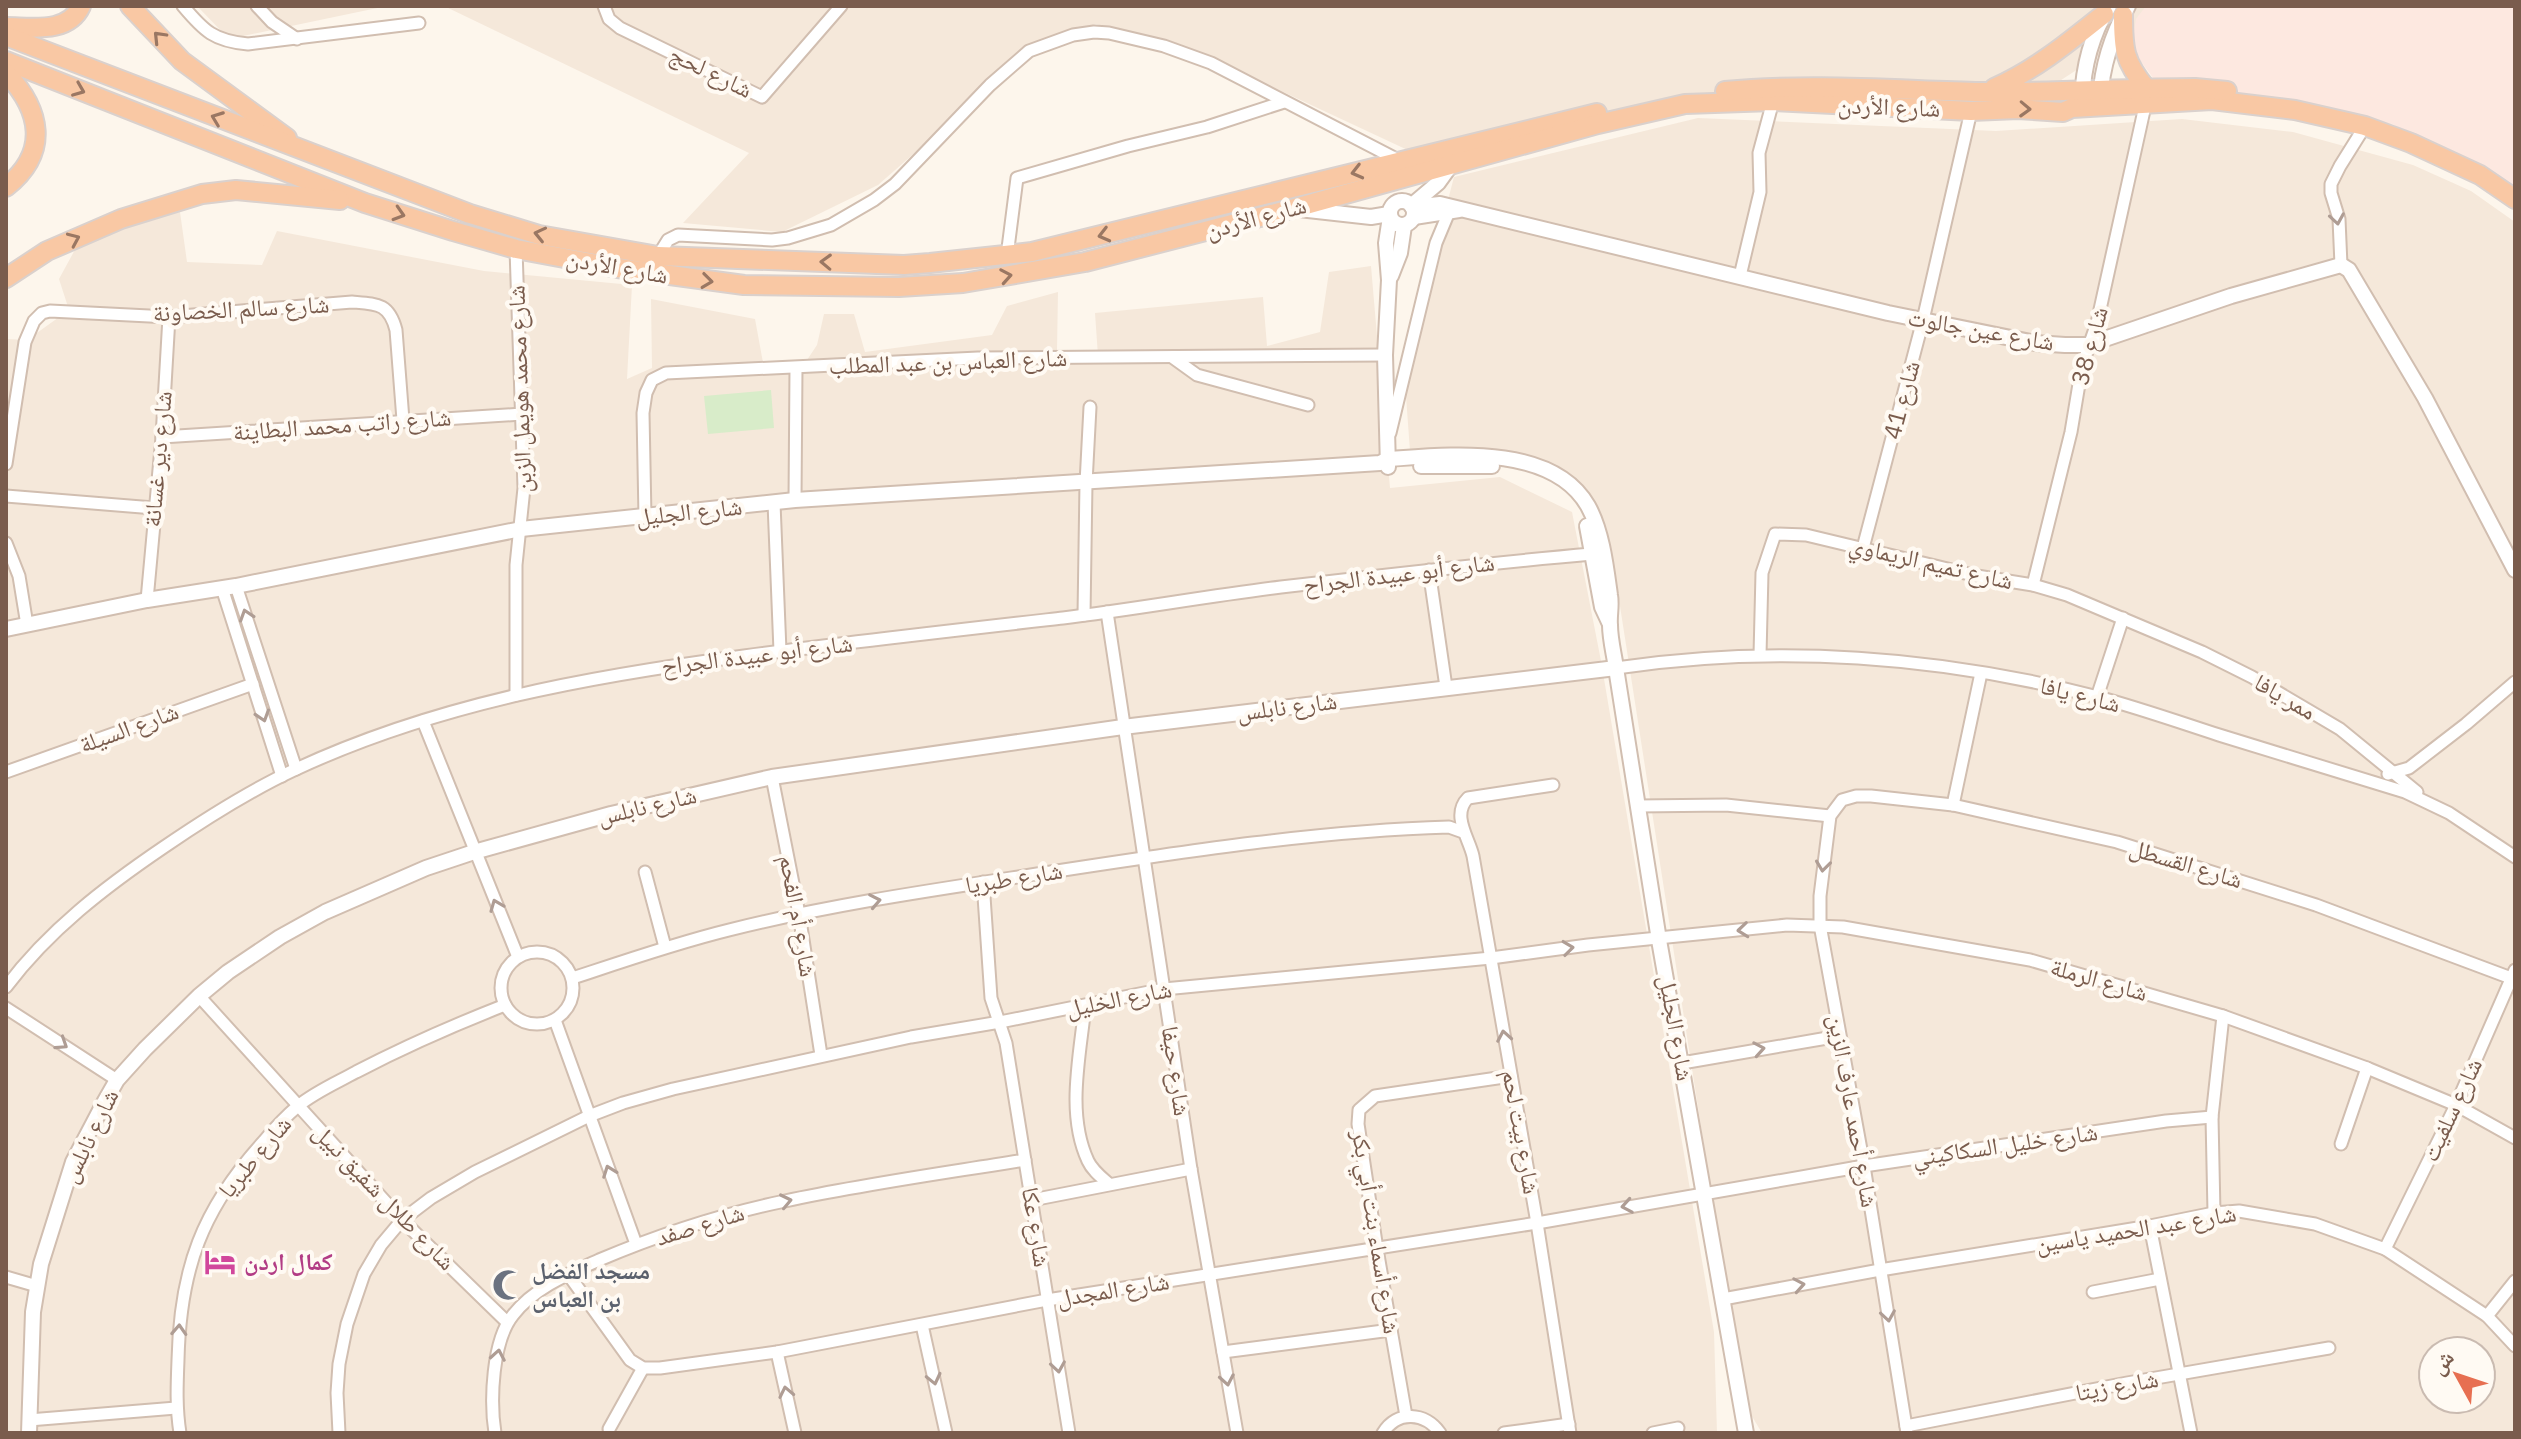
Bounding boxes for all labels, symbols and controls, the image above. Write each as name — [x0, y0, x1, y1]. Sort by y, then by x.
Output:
one-way arrow — [154, 32, 168, 47]
street label: شارع لحج — [665, 37, 758, 105]
one-way arrow — [71, 80, 85, 97]
street label: شارع الأردن — [1837, 88, 1941, 124]
one-way arrow — [2019, 101, 2032, 118]
one-way arrow — [211, 111, 225, 128]
one-way arrow — [1350, 162, 1364, 179]
street label: شارع الأردن — [1202, 188, 1309, 246]
one-way arrow — [392, 205, 406, 221]
one-way arrow — [2328, 212, 2345, 225]
one-way arrow — [1098, 225, 1112, 242]
one-way arrow — [534, 227, 547, 244]
one-way arrow — [65, 233, 80, 249]
street label: شارع الأردن — [564, 241, 671, 291]
one-way arrow — [819, 253, 832, 270]
one-way arrow — [1000, 268, 1013, 285]
one-way arrow — [701, 273, 714, 290]
street label: شارع محمد هويمل الزبن — [499, 285, 539, 493]
street label: شارع سالم الخصاونة — [152, 287, 330, 330]
street label: شارع عين جالوت — [1906, 300, 2057, 358]
street label: شارع 38 — [2063, 303, 2115, 389]
street label: شارع العباس بن عبد المطلب — [828, 341, 1068, 381]
street label: شارع 41 — [1875, 357, 1927, 443]
street label: شارع دير غسانة — [135, 390, 179, 528]
street label: شارع راتب محمد البطاينة — [232, 400, 452, 448]
street label: شارع الجليل — [634, 490, 744, 532]
street label: شارع تميم الريماوي — [1845, 528, 2016, 600]
street label: شارع أبو عبيدة الجراح — [1301, 545, 1496, 601]
one-way arrow — [239, 609, 255, 623]
street label: شارع أبو عبيدة الجراح — [659, 626, 854, 682]
street label: ممر يافا — [2249, 666, 2322, 727]
street label: شارع يافا — [2037, 669, 2124, 719]
street label: شارع نابلس — [1235, 684, 1339, 728]
street label: شارع السيلة — [75, 694, 183, 760]
one-way arrow — [254, 708, 270, 722]
street label: شارع نابلس — [594, 778, 700, 832]
street label: شارع القسطل — [2126, 831, 2247, 895]
street label: شارع أم الفحم — [772, 852, 825, 979]
street label: شارع طبريا — [963, 854, 1065, 900]
one-way arrow — [1815, 860, 1832, 873]
one-way arrow — [869, 893, 882, 910]
one-way arrow — [489, 898, 506, 912]
one-way arrow — [1736, 922, 1749, 939]
one-way arrow — [1562, 939, 1575, 956]
street label: شارع الرملة — [2047, 950, 2151, 1008]
street label: شارع الخليل — [1063, 972, 1174, 1024]
street label: شارع الجليل — [1652, 972, 1702, 1083]
street label: شارع أحمد عارف الزين — [1821, 1012, 1887, 1210]
street label: شارع حيفا — [1155, 1024, 1199, 1118]
one-way arrow — [1496, 1029, 1513, 1043]
one-way arrow — [53, 1034, 67, 1049]
one-way arrow — [1752, 1042, 1766, 1059]
street label: شارع سلفيت — [2413, 1053, 2489, 1166]
street label: شارع بيت لحم — [1494, 1067, 1549, 1197]
street label: شارع نابلس — [53, 1083, 126, 1188]
street label: شارع طبريا — [210, 1108, 298, 1204]
street label: شارع خليل السكاكيني — [1910, 1115, 2100, 1177]
street label: شارع طلال شفيق نبيل — [306, 1116, 463, 1277]
street label: شارع أسماء بنت أبي بكر — [1341, 1127, 1409, 1337]
one-way arrow — [602, 1165, 619, 1179]
street label: شارع عكا — [1015, 1185, 1059, 1269]
one-way arrow — [779, 1193, 793, 1210]
street label: شارع صفد — [652, 1195, 748, 1253]
street label: شارع عبد الحميد ياسين — [2033, 1196, 2238, 1260]
one-way arrow — [1621, 1197, 1634, 1214]
hotel icon: كمال اردن — [203, 1245, 237, 1279]
place label: كمال اردن — [244, 1245, 333, 1277]
place label: مسجد الفضل بن العباس — [532, 1254, 650, 1314]
street label: شارع المجدل — [1054, 1264, 1171, 1314]
mosque icon: مسجد الفضل بن العباس — [491, 1268, 525, 1302]
one-way arrow — [1793, 1277, 1806, 1294]
one-way arrow — [1879, 1309, 1896, 1323]
one-way arrow — [170, 1323, 187, 1336]
north arrow — [2417, 1335, 2497, 1415]
text: ش — [2423, 1344, 2460, 1380]
one-way arrow — [489, 1349, 506, 1362]
one-way arrow — [1049, 1360, 1066, 1374]
street label: شارع زيتا — [2073, 1362, 2161, 1408]
one-way arrow — [925, 1371, 942, 1385]
one-way arrow — [1218, 1373, 1235, 1387]
one-way arrow — [778, 1386, 795, 1400]

